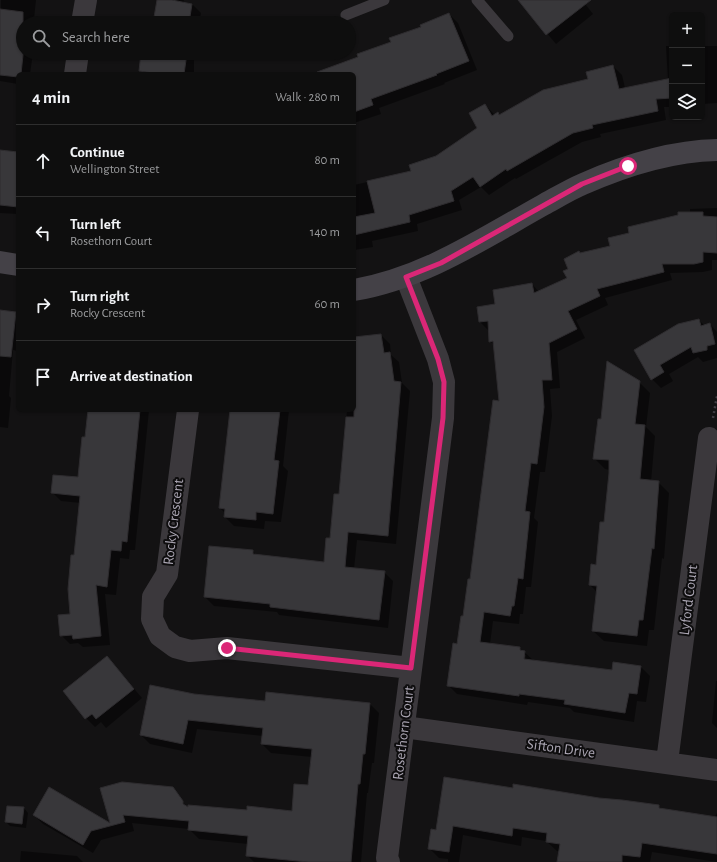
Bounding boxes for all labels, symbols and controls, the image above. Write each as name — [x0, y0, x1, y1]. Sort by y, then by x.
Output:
map controls — [669, 12, 705, 120]
button: + — [669, 12, 705, 48]
search box — [16, 16, 356, 60]
icon: search — [30, 27, 52, 49]
text: Search here — [62, 30, 130, 45]
button: − — [669, 48, 705, 84]
button: layers — [669, 84, 705, 120]
text: 4 min — [32, 89, 70, 106]
text: Walk · 280 m — [275, 91, 340, 104]
text: Continue — [70, 145, 125, 160]
icon: ahead — [32, 150, 54, 172]
text: 80 m — [314, 154, 340, 167]
route start — [619, 157, 637, 175]
text: Wellington Street — [70, 163, 159, 176]
text: Turn left — [70, 217, 121, 232]
icon: left — [32, 222, 54, 244]
text: 140 m — [310, 226, 340, 239]
text: Rosethorn Court — [70, 235, 152, 248]
text: Turn right — [70, 289, 129, 304]
icon: right — [32, 294, 54, 316]
text: 60 m — [314, 298, 340, 311]
text: Rocky Crescent — [70, 307, 145, 320]
icon: arrive — [32, 366, 54, 388]
text: Arrive at destination — [70, 369, 193, 384]
street label: Rocky Crescent — [161, 478, 186, 566]
street label: Lyford Court — [677, 564, 700, 636]
route end — [218, 639, 236, 657]
street label: Rosethorn Court — [390, 685, 417, 781]
street label: Sifton Drive — [526, 736, 596, 761]

